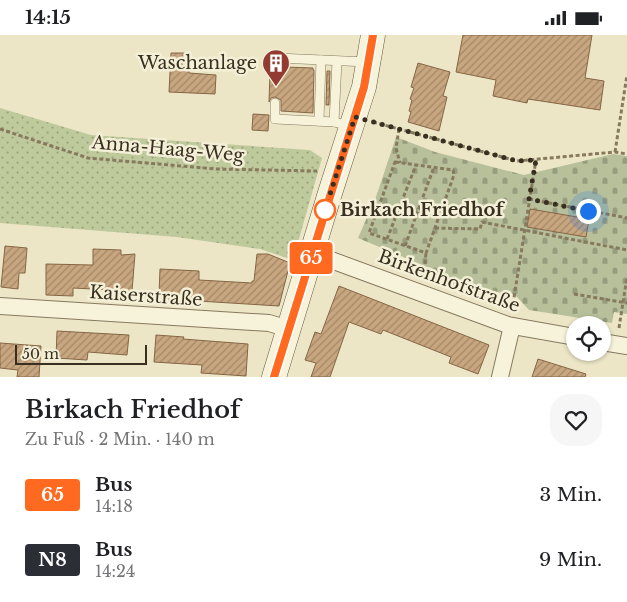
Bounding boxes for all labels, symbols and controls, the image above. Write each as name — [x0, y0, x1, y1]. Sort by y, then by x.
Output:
text: 14:15 — [25, 6, 71, 29]
building icon: Waschanlage — [261, 48, 291, 87]
place label: Waschanlage — [137, 52, 257, 74]
street label: Anna-Haag-Weg — [90, 131, 245, 167]
marker: Birkach Friedhof — [314, 199, 336, 221]
place label: Birkach Friedhof — [340, 199, 506, 221]
your location — [576, 199, 601, 224]
line badge: 65 — [288, 242, 334, 274]
street label: Birkenhofstraße — [375, 245, 523, 317]
text: 65 — [300, 247, 322, 269]
street label: Kaiserstraße — [89, 281, 203, 311]
map controls — [566, 316, 611, 361]
button: locate — [566, 316, 611, 361]
scale bar — [15, 342, 148, 365]
text: 50 m — [22, 345, 59, 363]
button: heart — [550, 394, 602, 446]
text: Birkach Friedhof — [25, 395, 240, 424]
text: Zu Fuß · 2 Min. · 140 m — [25, 429, 215, 449]
text: Bus — [95, 473, 132, 496]
text: 3 Min. — [540, 483, 602, 506]
text: 65 — [41, 484, 64, 506]
text: 14:18 — [95, 496, 133, 516]
text: Bus — [95, 538, 132, 561]
text: 9 Min. — [539, 548, 602, 571]
text: N8 — [38, 549, 67, 571]
text: 14:24 — [95, 561, 135, 581]

